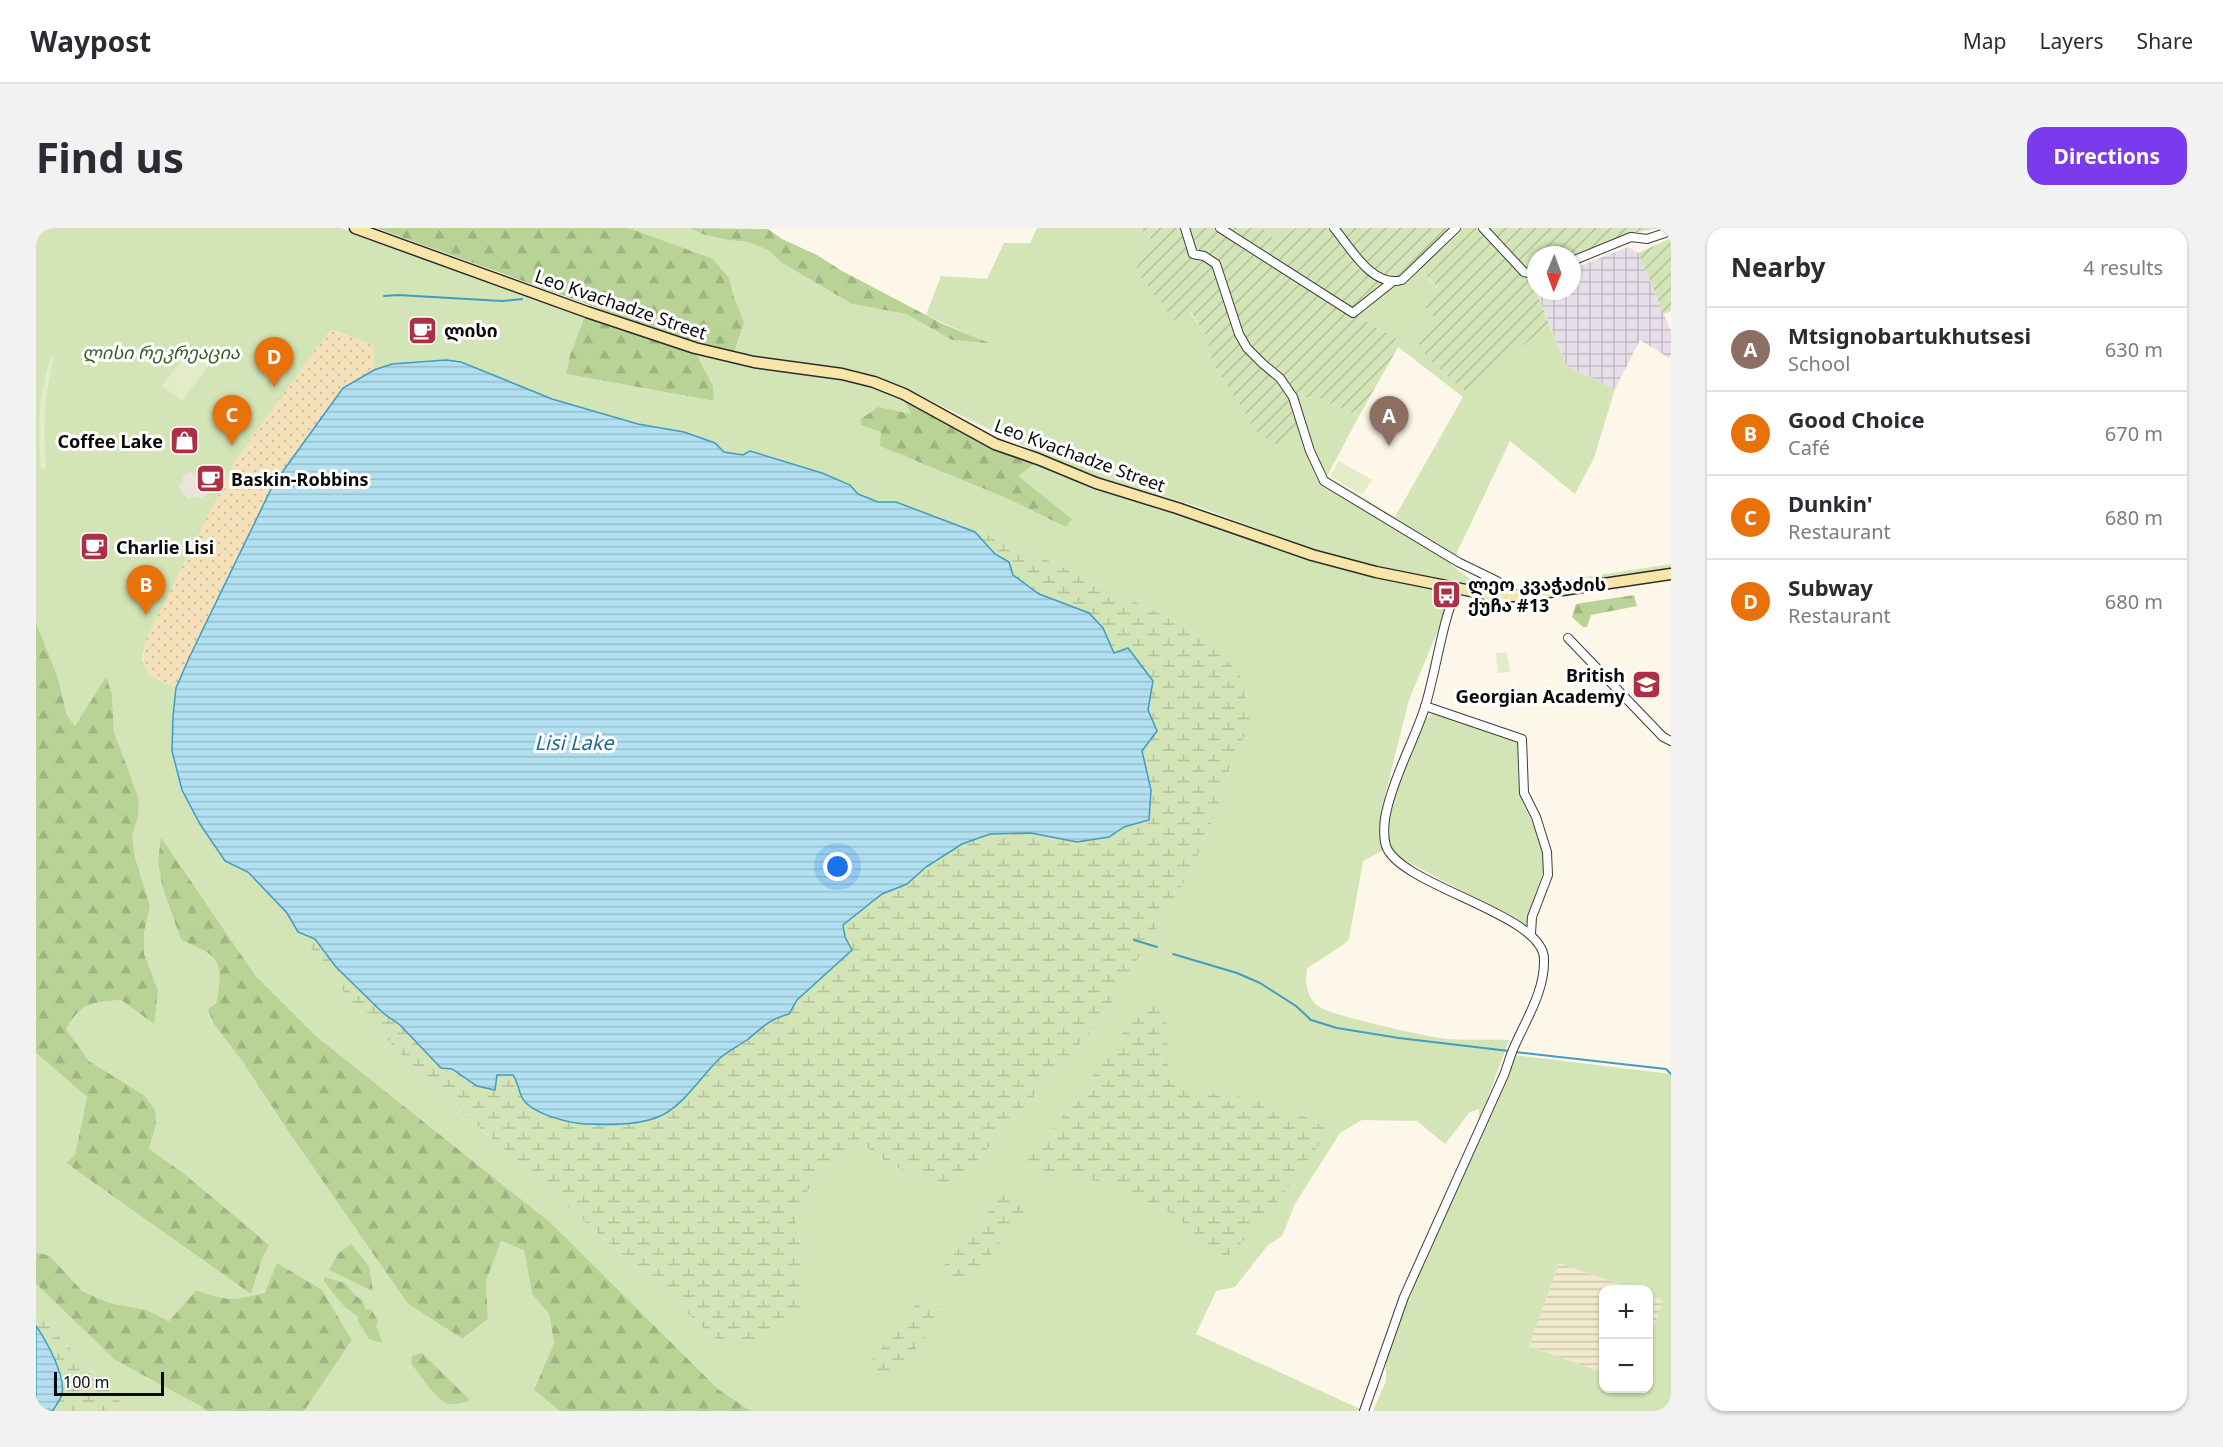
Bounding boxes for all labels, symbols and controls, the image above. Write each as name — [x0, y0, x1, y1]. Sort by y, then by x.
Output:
text: Waypost — [30, 22, 151, 60]
text: Map — [1963, 27, 2007, 55]
text: Layers — [2040, 27, 2104, 55]
text: Share — [2137, 27, 2193, 55]
button: Directions — [2027, 127, 2187, 185]
text: Find us — [36, 128, 184, 185]
north arrow — [1527, 246, 1581, 300]
text: Nearby — [1731, 249, 1825, 285]
text: 4 results — [2083, 254, 2163, 281]
street label: Leo Kvachadze Street — [532, 263, 710, 345]
cafe icon: ლისი — [407, 314, 439, 346]
place label: ლისი — [444, 318, 498, 342]
text: Mtsignobartukhutsesi — [1788, 321, 2031, 350]
text: A — [1744, 336, 1757, 363]
text: 630 m — [2105, 336, 2163, 363]
pin: D — [254, 338, 294, 387]
park label: ლისი რეკრეაცია — [82, 340, 240, 364]
text: School — [1788, 350, 1850, 377]
pin: C — [212, 396, 252, 445]
pin: A — [1370, 396, 1408, 446]
text: Good Choice — [1788, 405, 1925, 434]
street label: Leo Kvachadze Street — [991, 413, 1169, 497]
text: B — [1744, 420, 1757, 447]
text: 670 m — [2105, 420, 2163, 447]
shop icon: Coffee Lake — [168, 425, 200, 457]
place label: Coffee Lake — [58, 429, 163, 453]
text: Café — [1788, 434, 1830, 461]
cafe icon: Baskin-Robbins — [194, 463, 226, 495]
place label: Baskin-Robbins — [231, 467, 369, 491]
text: Dunkin' — [1788, 489, 1873, 518]
text: C — [1744, 504, 1757, 531]
text: 680 m — [2105, 504, 2163, 531]
text: Restaurant — [1788, 518, 1891, 545]
cafe icon: Charlie Lisi — [79, 531, 111, 563]
place label: Charlie Lisi — [116, 535, 214, 559]
pin: B — [126, 566, 166, 615]
place label: ლეო კვაჭაძის ქუჩა #13 — [1468, 572, 1606, 617]
text: Subway — [1788, 573, 1873, 602]
bus stop icon: ლეო კვაჭაძის ქუჩა #13 — [1431, 578, 1463, 610]
text: D — [1743, 588, 1758, 615]
text: 680 m — [2105, 588, 2163, 615]
text: Restaurant — [1788, 602, 1891, 629]
place label: British Georgian Academy — [1456, 663, 1626, 708]
school or university icon: British Georgian Academy — [1630, 669, 1662, 701]
water label: Lisi Lake — [534, 729, 615, 756]
your location — [823, 852, 852, 881]
map controls — [1599, 1285, 1653, 1393]
button: + — [1599, 1285, 1653, 1339]
button: − — [1599, 1339, 1653, 1393]
scale bar — [54, 1369, 164, 1396]
text: 100 m — [63, 1371, 110, 1393]

